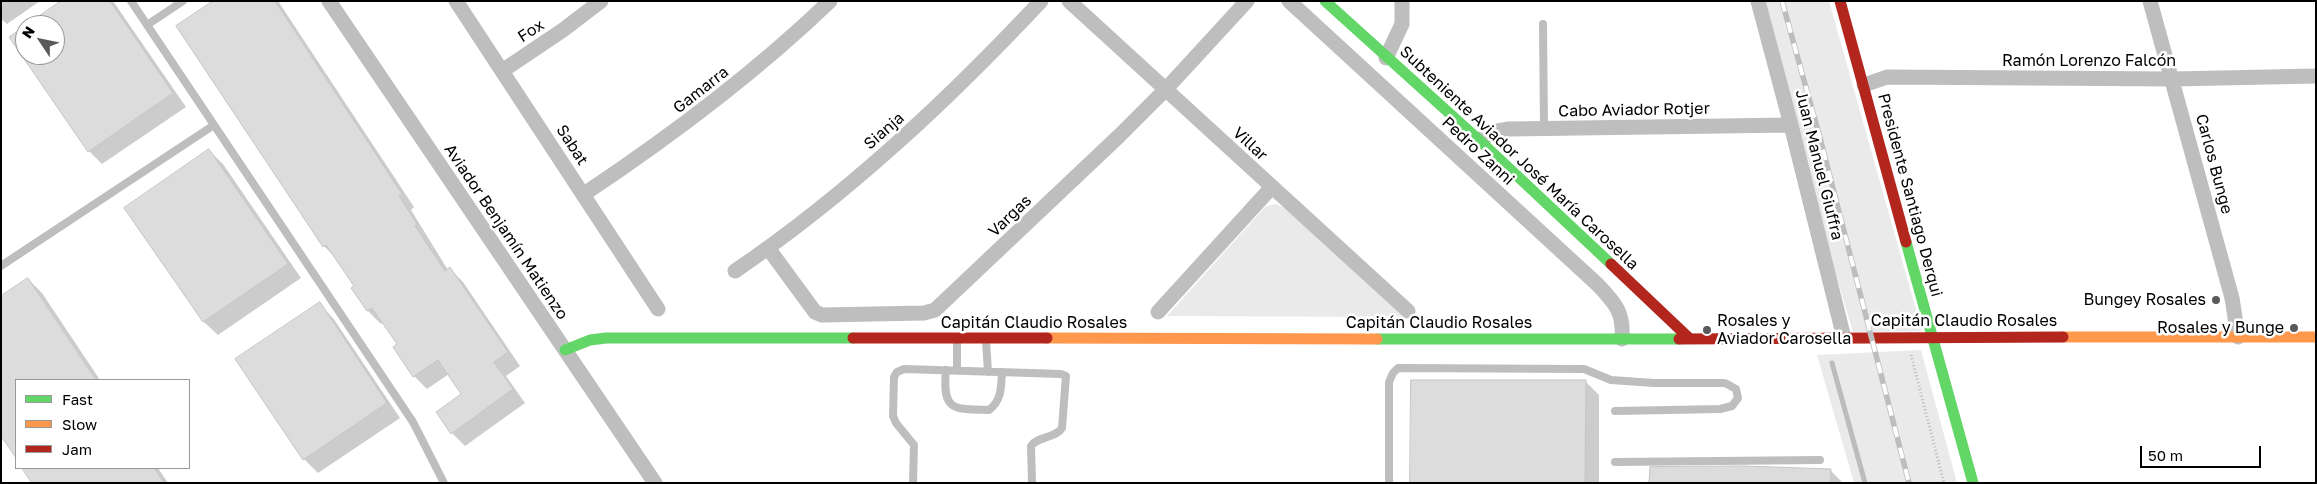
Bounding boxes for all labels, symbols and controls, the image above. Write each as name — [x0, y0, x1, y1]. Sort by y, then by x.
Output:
north arrow — [15, 15, 65, 65]
street label: Fox — [514, 15, 548, 47]
text: N — [18, 23, 38, 41]
street label: Subteniente Aviador José María Carosella — [1396, 42, 1642, 274]
street label: Ramón Lorenzo Falcón — [2002, 51, 2176, 71]
street label: Gamarra — [670, 62, 732, 118]
street label: Juan Manuel Giuffra — [1791, 88, 1847, 242]
street label: Presidente Santiago Derqui — [1874, 91, 1946, 299]
street label: Cabo Aviador Rotjer — [1558, 99, 1710, 121]
street label: Sianja — [860, 108, 908, 154]
street label: Carlos Bunge — [2191, 112, 2237, 216]
street label: Pedro Zanni — [1438, 113, 1518, 189]
street label: Sabat — [552, 121, 592, 169]
street label: Villar — [1229, 123, 1271, 165]
street label: Aviador Benjamín Matienzo — [440, 141, 572, 323]
street label: Vargas — [985, 191, 1035, 241]
place label: Bungey Rosales — [2083, 290, 2206, 310]
marker: Bungey Rosales — [2210, 294, 2222, 306]
place label: Rosales y Aviador Carosella — [1717, 311, 1851, 349]
street label: Capitán Claudio Rosales — [1871, 311, 2057, 331]
street label: Capitán Claudio Rosales — [941, 313, 1127, 333]
street label: Capitán Claudio Rosales — [1346, 313, 1532, 333]
place label: Rosales y Bunge — [2157, 318, 2284, 338]
marker: Rosales y Bunge — [2288, 322, 2300, 334]
marker: Rosales y Aviador Carosella — [1701, 324, 1713, 336]
legend — [15, 379, 190, 469]
text: Fast — [62, 390, 93, 408]
text: Slow — [62, 415, 97, 433]
scale bar — [2142, 436, 2263, 468]
text: Jam — [62, 440, 92, 458]
text: 50 m — [2148, 446, 2183, 464]

